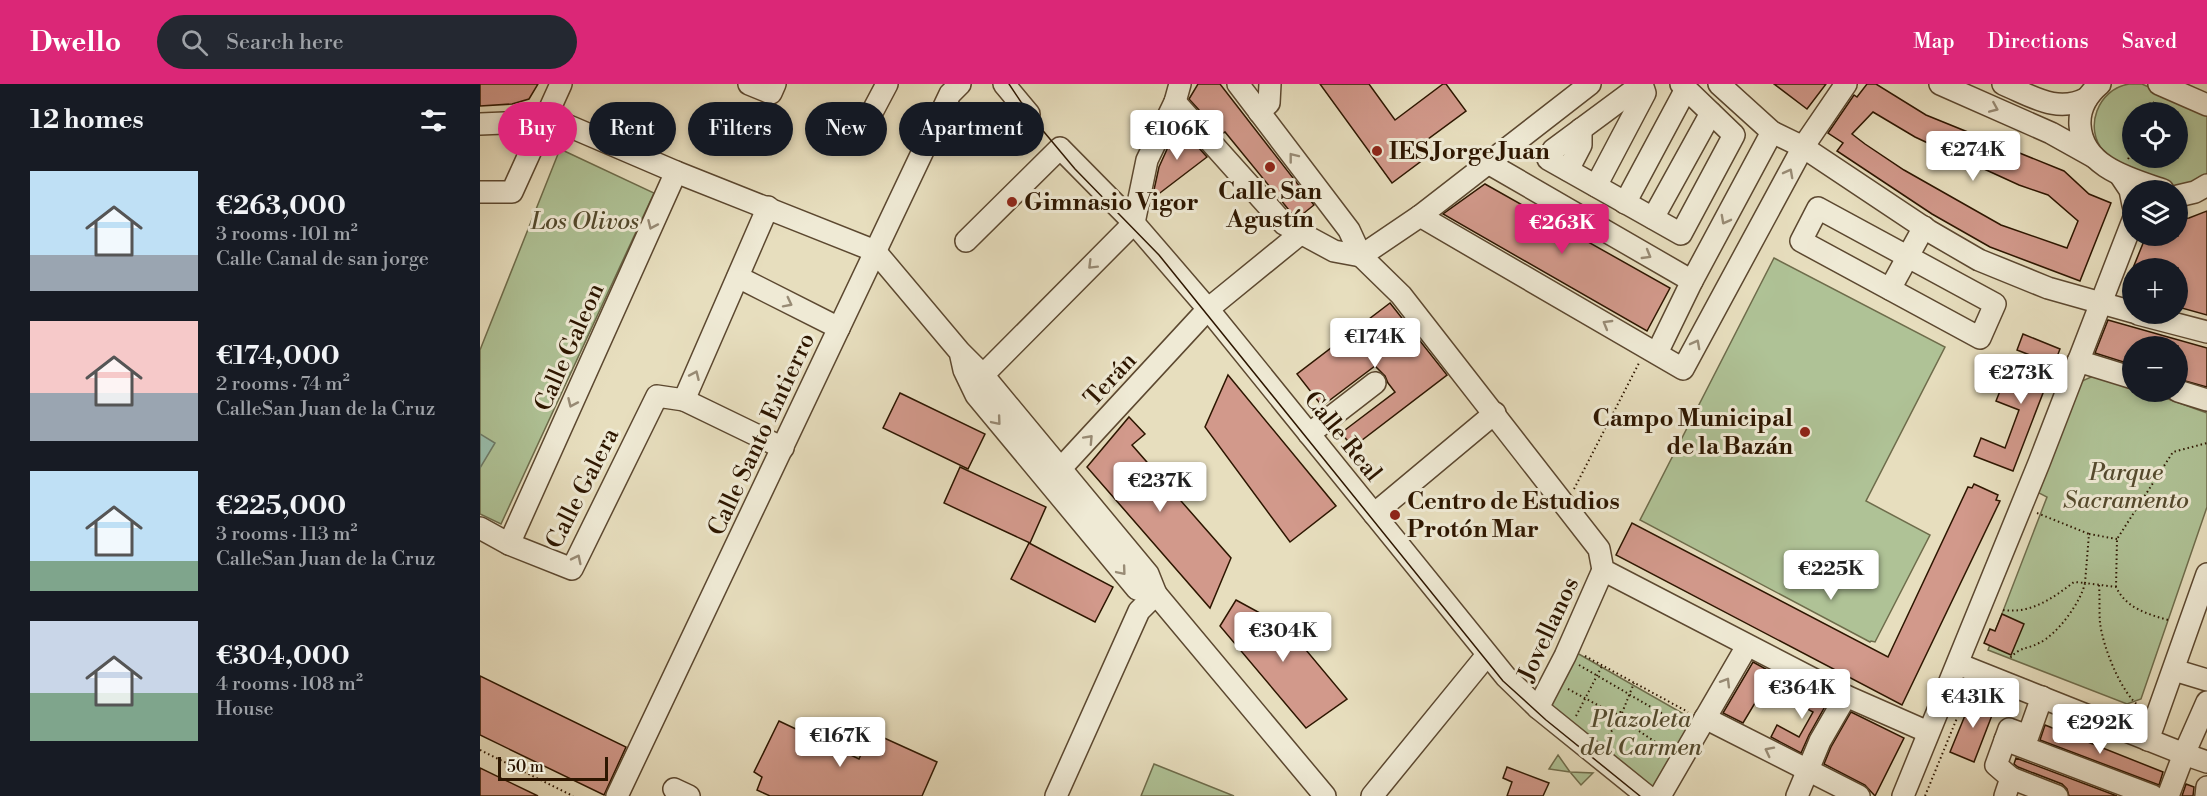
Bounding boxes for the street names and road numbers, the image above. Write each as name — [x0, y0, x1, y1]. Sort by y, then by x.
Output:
street label: Calle Galeon — [528, 279, 611, 416]
street label: Calle Santo Entierro — [702, 328, 822, 541]
street label: Terán — [1078, 346, 1143, 413]
street label: Calle Real — [1297, 385, 1388, 488]
street label: Calle Galera — [540, 422, 626, 554]
street label: Jovellanos — [1511, 573, 1586, 687]

